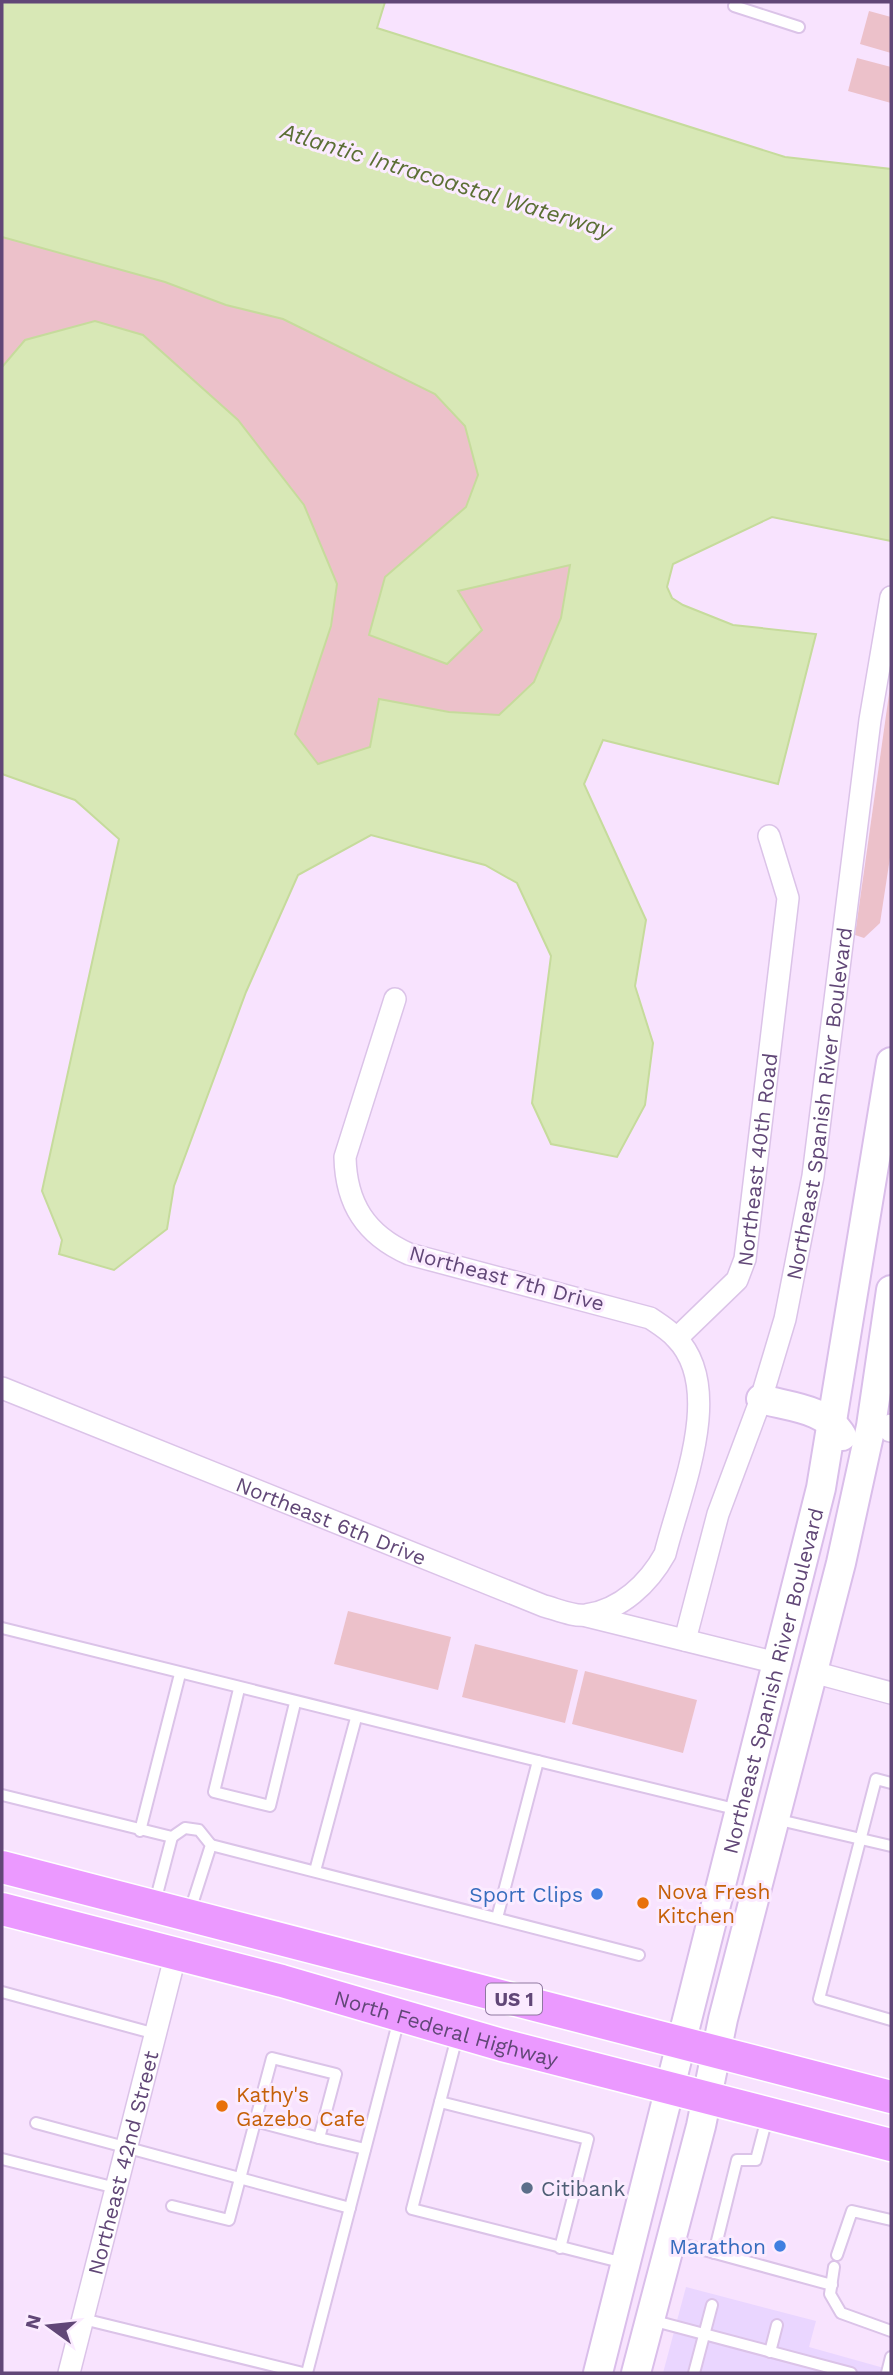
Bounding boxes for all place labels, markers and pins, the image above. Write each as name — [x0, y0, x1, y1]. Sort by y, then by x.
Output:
place label: Nova Fresh Kitchen — [657, 1879, 770, 1928]
place label: Sport Clips — [469, 1882, 583, 1907]
marker: Sport Clips — [589, 1886, 605, 1902]
marker: Nova Fresh Kitchen — [635, 1895, 651, 1911]
place label: Kathy's Gazebo Cafe — [236, 2082, 365, 2131]
marker: Kathy's Gazebo Cafe — [214, 2098, 230, 2114]
place label: Citibank — [541, 2176, 625, 2201]
marker: Citibank — [519, 2180, 535, 2196]
place label: Marathon — [669, 2234, 766, 2259]
marker: Marathon — [772, 2238, 788, 2254]

